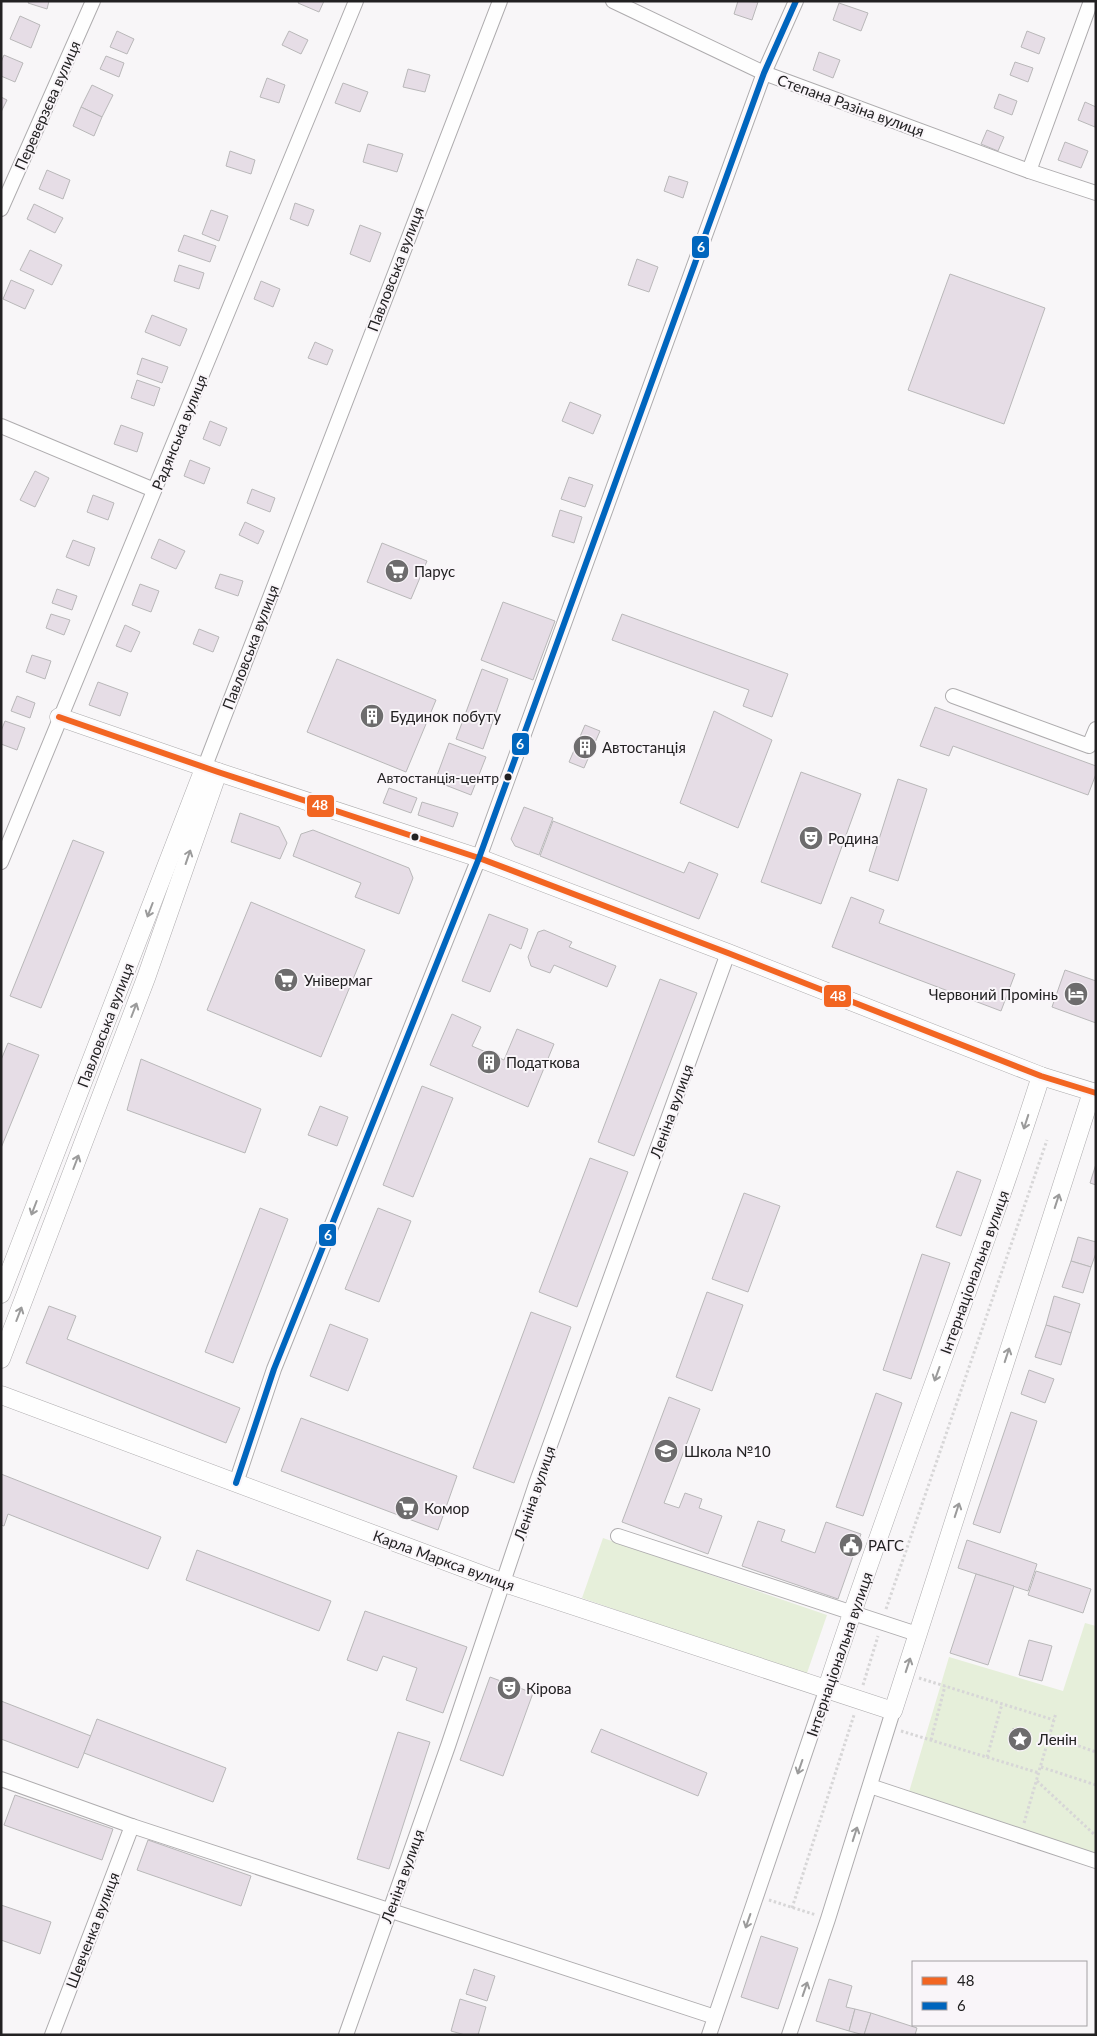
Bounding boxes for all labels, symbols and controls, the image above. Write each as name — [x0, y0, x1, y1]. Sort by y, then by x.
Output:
street label: Переверзєва вулиця — [10, 38, 84, 172]
street label: Степана Разіна вулиця — [775, 70, 927, 140]
street label: Павловська вулиця — [363, 204, 427, 334]
line badge: 6 — [691, 235, 710, 259]
text: 6 — [697, 238, 705, 255]
street label: Радянська вулиця — [148, 372, 210, 492]
supermarket icon: Парус — [384, 558, 410, 584]
place label: Парус — [414, 562, 455, 580]
street label: Павловська вулиця — [218, 582, 282, 712]
building icon: Будинок побуту — [359, 703, 385, 729]
place label: Будинок побуту — [390, 707, 501, 725]
line badge: 6 — [511, 732, 530, 756]
building icon: Автостанція — [572, 734, 598, 760]
text: 6 — [516, 735, 524, 752]
place label: Автостанція — [602, 738, 686, 756]
place label: Автостанція-центр — [377, 769, 499, 786]
marker: Автостанція-центр — [503, 772, 513, 782]
line badge: 48 — [306, 794, 335, 818]
text: 48 — [312, 796, 328, 813]
theatre icon: Родина — [798, 825, 824, 851]
place label: Родина — [828, 829, 879, 847]
unlabelled marker — [410, 832, 420, 842]
one-way arrow — [184, 849, 194, 865]
one-way arrow — [144, 902, 153, 917]
street label: Павловська вулиця — [73, 960, 137, 1090]
supermarket icon: Універмаг — [273, 967, 299, 993]
place label: Універмаг — [304, 971, 372, 989]
hotel icon: Червоний Промінь — [1063, 981, 1089, 1007]
line badge: 48 — [823, 984, 852, 1008]
place label: Червоний Промінь — [929, 985, 1058, 1003]
text: 48 — [830, 987, 846, 1004]
one-way arrow — [130, 1003, 139, 1018]
building icon: Податкова — [476, 1049, 502, 1075]
place label: Податкова — [506, 1053, 580, 1071]
street label: Леніна вулиця — [645, 1062, 696, 1161]
one-way arrow — [1021, 1114, 1031, 1130]
one-way arrow — [72, 1155, 81, 1170]
street label: Інтернаціональна вулиця — [936, 1188, 1012, 1356]
one-way arrow — [1053, 1193, 1062, 1209]
one-way arrow — [29, 1200, 38, 1215]
line badge: 6 — [318, 1223, 337, 1247]
text: 6 — [324, 1226, 332, 1243]
one-way arrow — [14, 1307, 24, 1322]
one-way arrow — [1003, 1348, 1013, 1364]
one-way arrow — [932, 1366, 941, 1382]
school or university icon: Школа №10 — [653, 1438, 679, 1464]
place label: Школа №10 — [684, 1442, 771, 1460]
street label: Леніна вулиця — [509, 1443, 559, 1543]
supermarket icon: Комор — [394, 1495, 420, 1521]
place label: Комор — [424, 1499, 469, 1517]
one-way arrow — [953, 1502, 963, 1518]
street label: Карла Маркса вулиця — [371, 1526, 517, 1594]
public building icon: РАГС — [838, 1532, 864, 1558]
place label: РАГС — [868, 1536, 904, 1554]
street label: Інтернаціональна вулиця — [802, 1569, 876, 1739]
one-way arrow — [903, 1657, 913, 1673]
theatre icon: Кірова — [496, 1675, 522, 1701]
place label: Кірова — [526, 1679, 571, 1697]
place icon: Ленін — [1007, 1726, 1033, 1752]
place label: Ленін — [1037, 1730, 1077, 1748]
one-way arrow — [795, 1759, 804, 1775]
street label: Леніна вулиця — [376, 1827, 427, 1926]
one-way arrow — [851, 1827, 860, 1842]
street label: Шевченка вулиця — [62, 1870, 122, 1990]
one-way arrow — [742, 1913, 752, 1929]
legend — [912, 1961, 1087, 2026]
text: 48 — [957, 1971, 974, 1989]
one-way arrow — [801, 1981, 810, 1997]
text: 6 — [957, 1996, 966, 2014]

